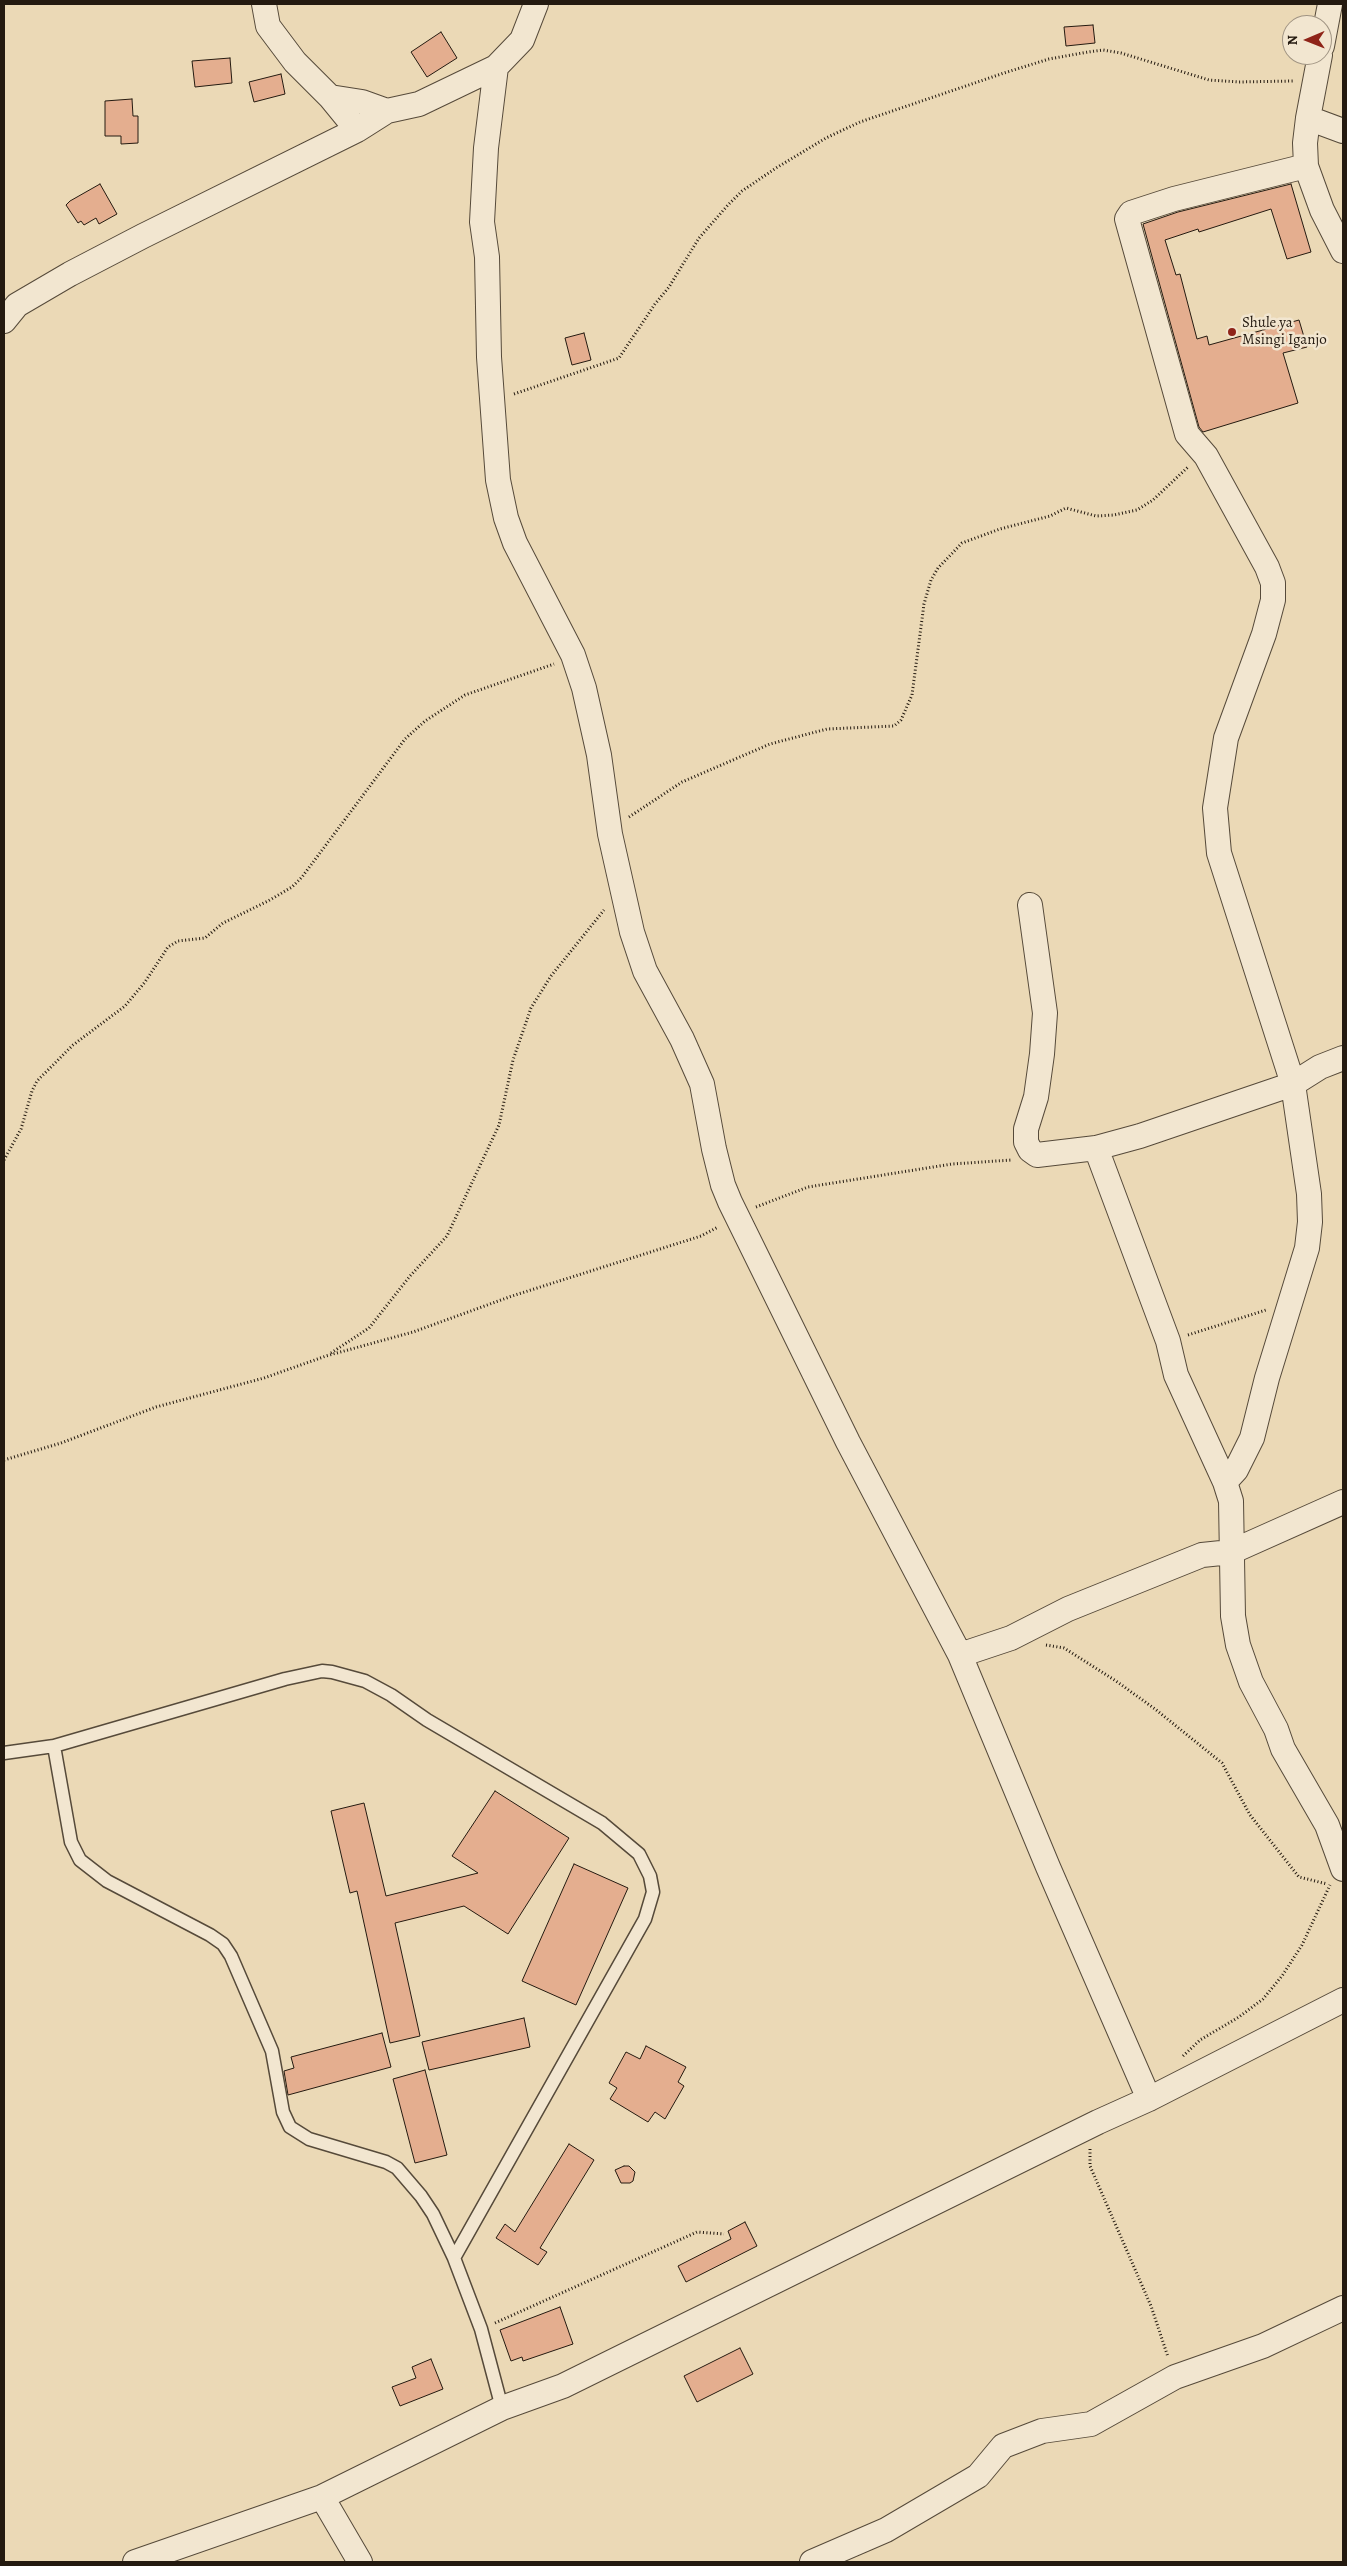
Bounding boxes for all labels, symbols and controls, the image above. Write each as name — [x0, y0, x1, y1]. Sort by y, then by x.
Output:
north arrow — [1282, 15, 1332, 65]
text: N — [1283, 35, 1302, 46]
place label: Shule ya Msingi Iganjo — [1242, 314, 1327, 349]
marker: Shule ya Msingi Iganjo — [1226, 326, 1238, 338]

